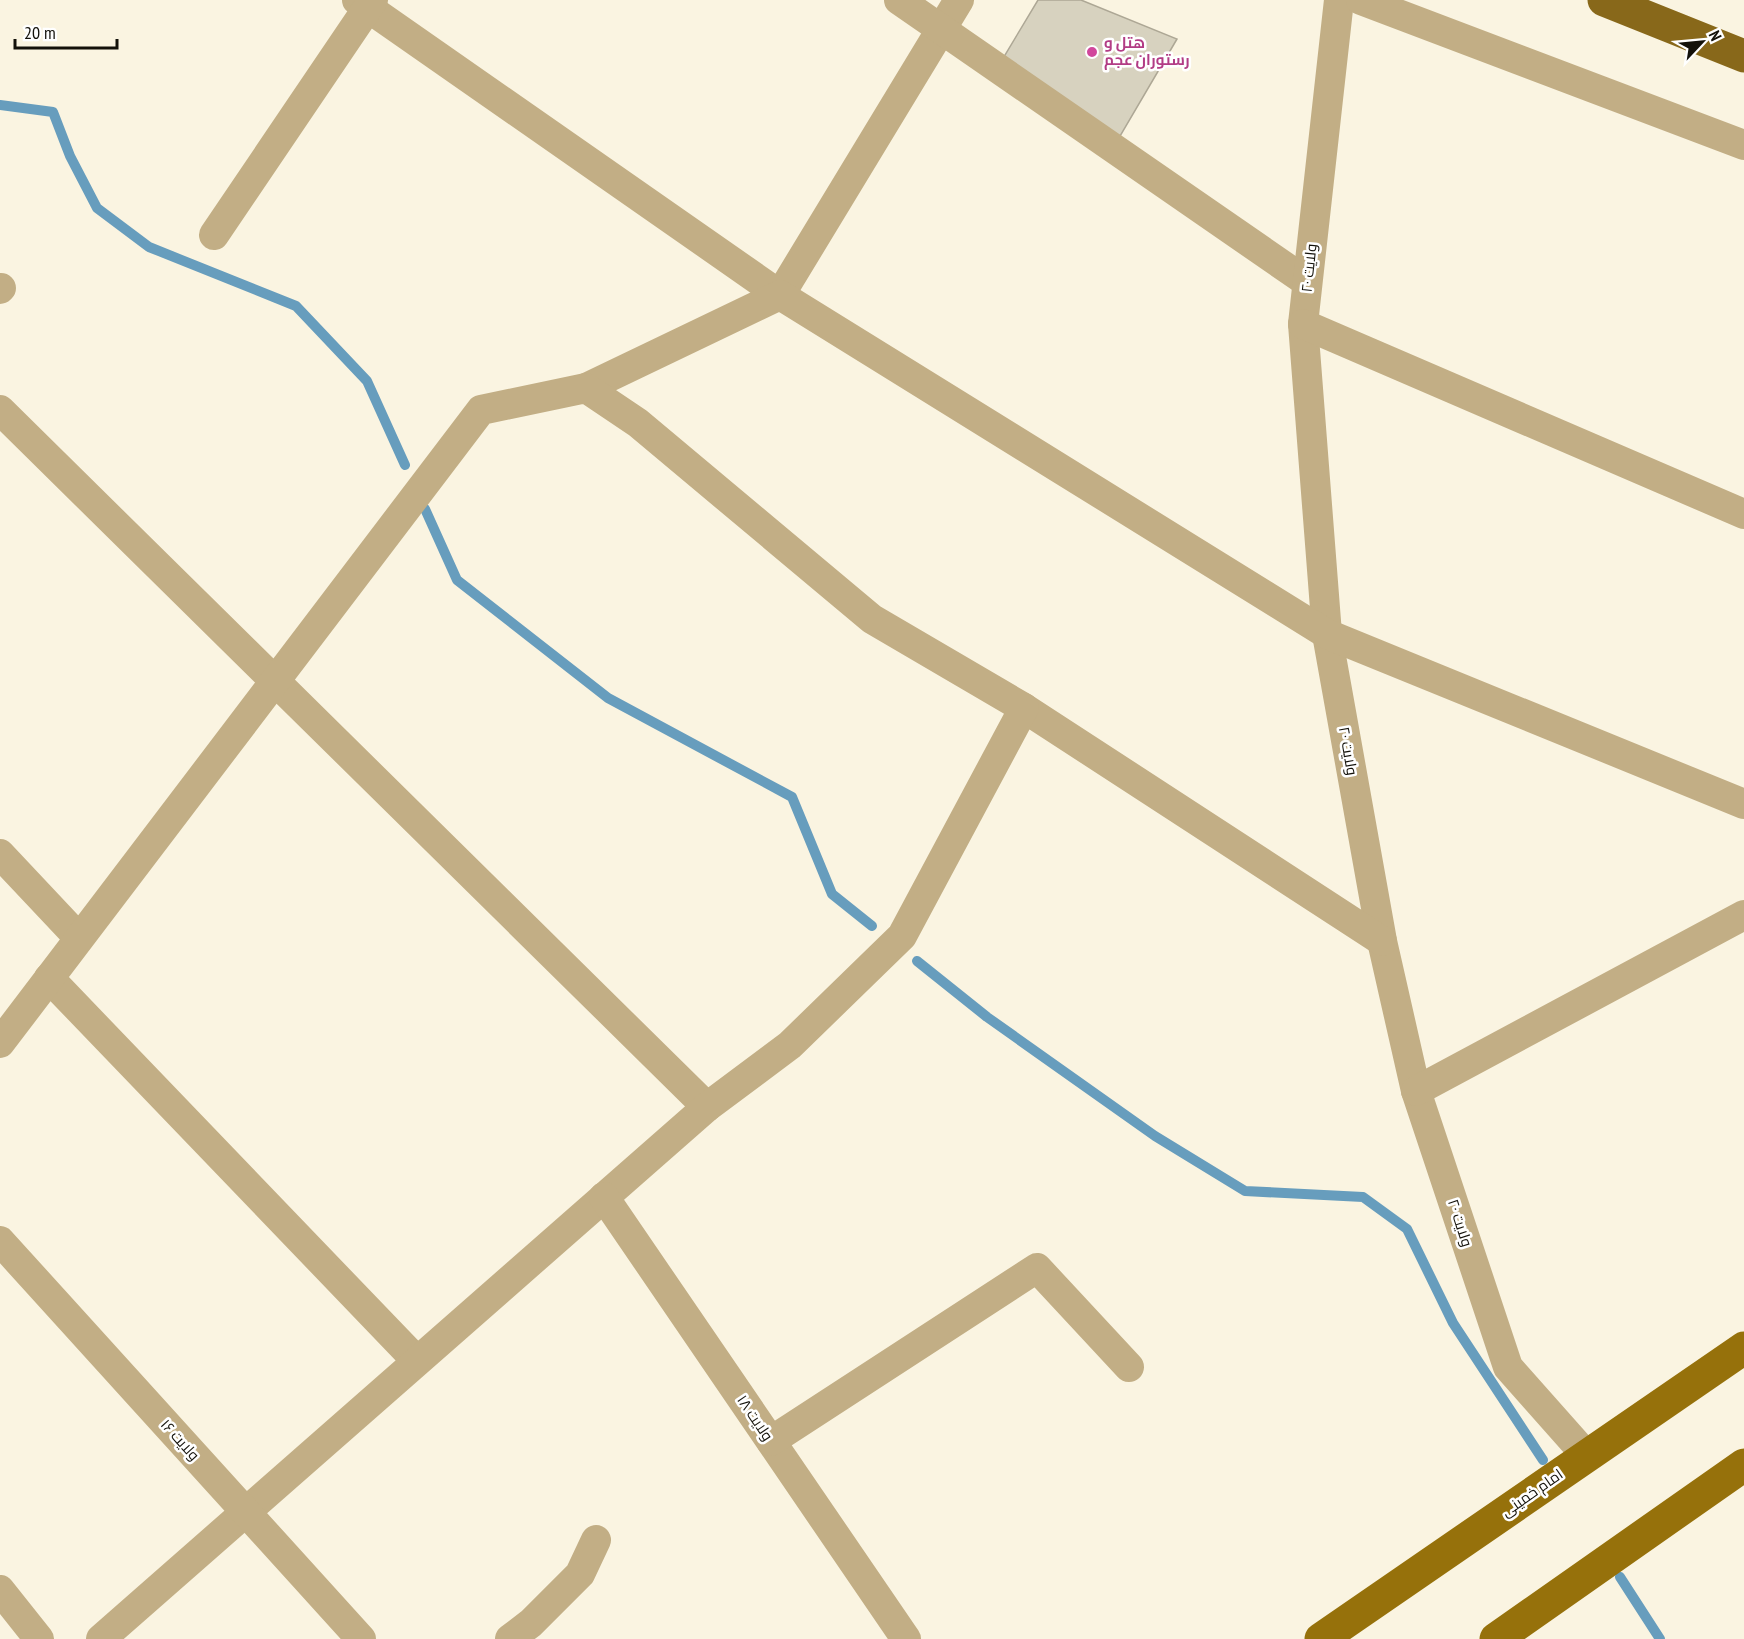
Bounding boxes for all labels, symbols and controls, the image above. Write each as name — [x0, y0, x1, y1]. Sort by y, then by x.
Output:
scale bar — [15, 12, 117, 50]
north arrow — [1672, 12, 1732, 72]
text: 20 m — [24, 21, 56, 44]
text: N — [1705, 27, 1726, 44]
place label: هتل و رستوران عجم — [1104, 33, 1190, 70]
marker: هتل و رستوران عجم — [1085, 45, 1099, 59]
street label: ولایت ۲۰ — [1296, 243, 1321, 293]
street label: ولایت ۲۰ — [1335, 725, 1362, 777]
street label: ولایت ۲۰ — [1444, 1197, 1477, 1249]
street label: ولایت ۱۸ — [733, 1391, 778, 1444]
street label: ولایت ۱۶ — [157, 1415, 204, 1464]
street label: امام خمینی — [1497, 1464, 1567, 1522]

